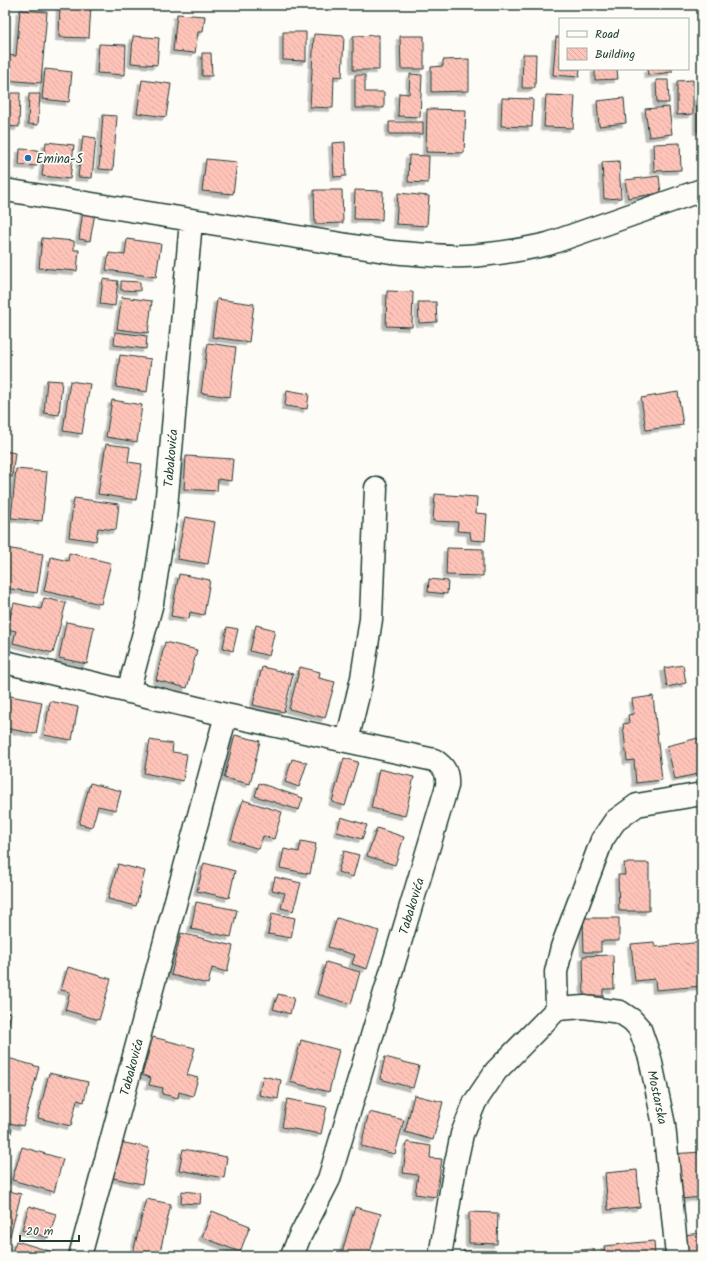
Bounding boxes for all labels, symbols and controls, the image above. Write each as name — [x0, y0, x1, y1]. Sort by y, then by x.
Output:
legend — [559, 18, 689, 70]
text: Road — [595, 25, 620, 44]
text: Building — [595, 45, 635, 64]
place label: Emina-S — [36, 149, 83, 170]
marker: Emina-S — [23, 153, 33, 163]
street label: Tabakovića — [158, 428, 185, 488]
street label: Tabakovića — [394, 875, 431, 937]
street label: Tabakovića — [115, 1036, 150, 1098]
street label: Mostarska — [641, 1068, 673, 1126]
scale bar — [20, 1217, 79, 1243]
text: 20 m — [26, 1222, 54, 1241]

